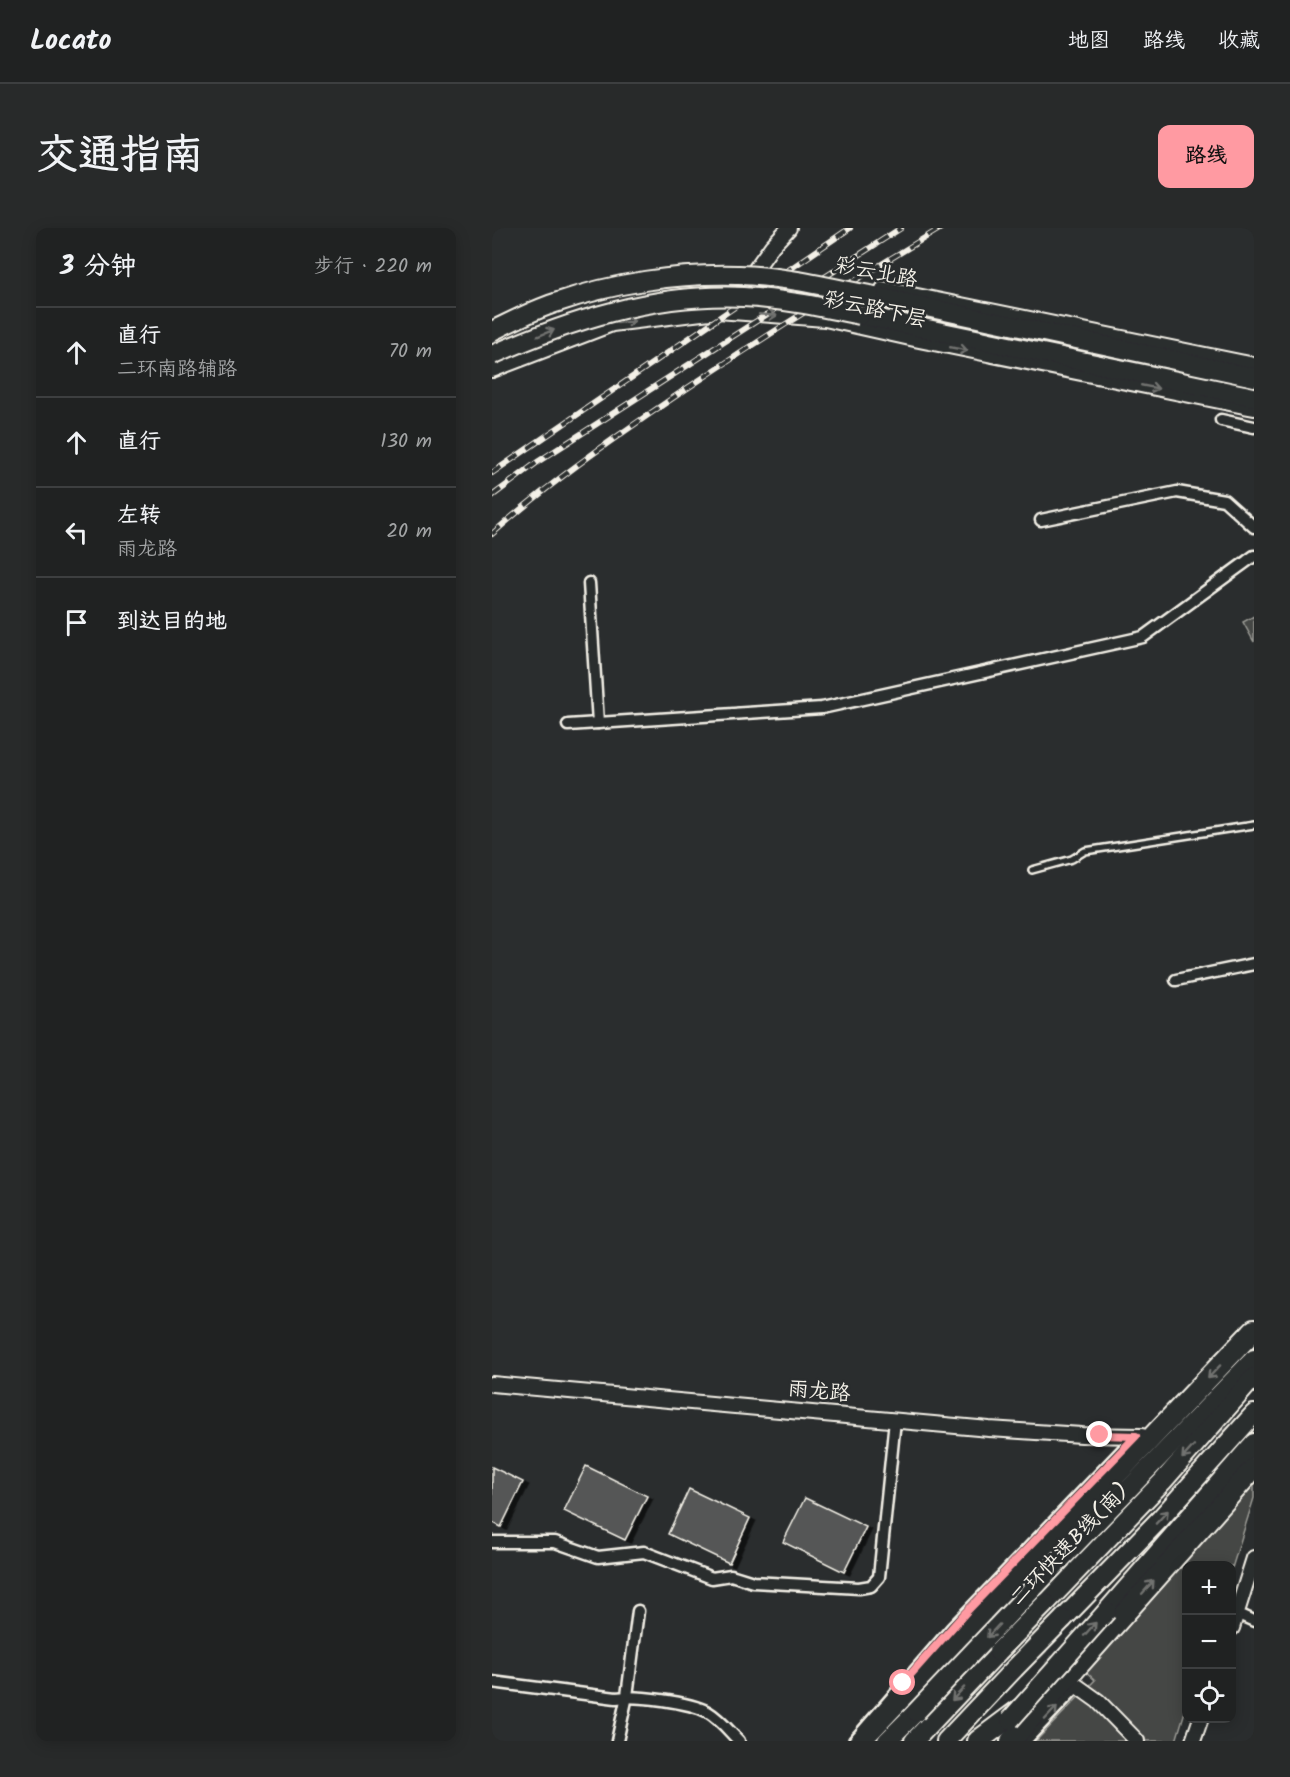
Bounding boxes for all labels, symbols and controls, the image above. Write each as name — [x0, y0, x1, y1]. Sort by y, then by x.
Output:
text: Locato — [30, 19, 111, 64]
text: 地图 — [1068, 25, 1110, 58]
text: 路线 — [1143, 25, 1185, 58]
text: 收藏 — [1218, 25, 1260, 58]
text: 交通指南 — [36, 123, 204, 190]
button: 路线 — [1158, 125, 1254, 188]
text: 3 分钟 — [60, 246, 136, 288]
street label: 彩云北路 — [832, 249, 920, 297]
text: 步行 · 220 m — [314, 251, 432, 283]
street label: 彩云路下层 — [820, 283, 930, 337]
one-way arrow — [757, 310, 777, 321]
one-way arrow — [615, 316, 635, 327]
text: 直行 — [117, 319, 161, 354]
one-way arrow — [536, 327, 555, 338]
icon: ahead — [60, 336, 93, 369]
text: 70 m — [389, 336, 432, 368]
one-way arrow — [950, 343, 969, 355]
text: 二环南路辅路 — [117, 354, 237, 386]
one-way arrow — [1140, 382, 1160, 393]
text: 直行 — [117, 425, 161, 460]
icon: ahead — [60, 426, 93, 459]
text: 130 m — [380, 426, 432, 458]
text: 左转 — [117, 499, 161, 534]
icon: left — [60, 516, 93, 549]
text: 20 m — [386, 516, 432, 548]
text: 雨龙路 — [117, 534, 177, 566]
text: 到达目的地 — [117, 605, 227, 640]
icon: arrive — [60, 606, 93, 639]
one-way arrow — [1207, 1365, 1221, 1380]
street label: 雨龙路 — [786, 1373, 852, 1411]
route end — [1086, 1421, 1112, 1447]
one-way arrow — [1181, 1445, 1195, 1460]
street label: 二环快速B线(南) — [1003, 1476, 1137, 1614]
one-way arrow — [1154, 1509, 1169, 1524]
map controls — [1182, 1561, 1236, 1723]
button: + — [1182, 1561, 1236, 1615]
one-way arrow — [1141, 1579, 1154, 1595]
button: − — [1182, 1615, 1236, 1669]
one-way arrow — [1083, 1622, 1097, 1637]
one-way arrow — [986, 1623, 1000, 1638]
route start — [889, 1669, 915, 1695]
button: locate — [1182, 1669, 1236, 1723]
one-way arrow — [950, 1687, 965, 1702]
one-way arrow — [1044, 1706, 1058, 1721]

